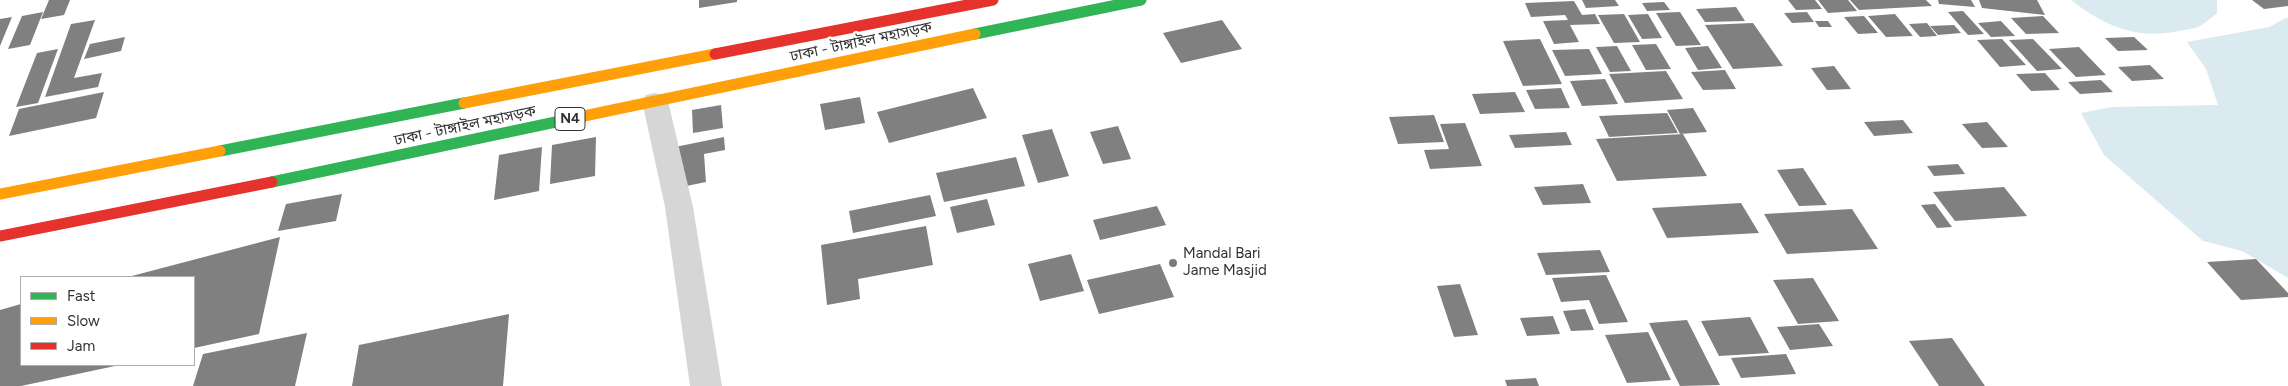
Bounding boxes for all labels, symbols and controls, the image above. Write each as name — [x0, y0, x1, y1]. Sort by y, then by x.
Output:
street label: ঢাকা - টাঙ্গাইল মহাসড়ক — [788, 18, 934, 66]
street label: ঢাকা - টাঙ্গাইল মহাসড়ক — [392, 102, 538, 150]
road number: N4 — [555, 108, 585, 130]
place label: Mandal Bari Jame Masjid — [1183, 245, 1267, 280]
marker: Mandal Bari Jame Masjid — [1167, 257, 1179, 269]
legend — [20, 276, 195, 366]
text: Fast — [67, 287, 95, 305]
text: Slow — [67, 312, 100, 330]
text: Jam — [67, 337, 95, 355]

